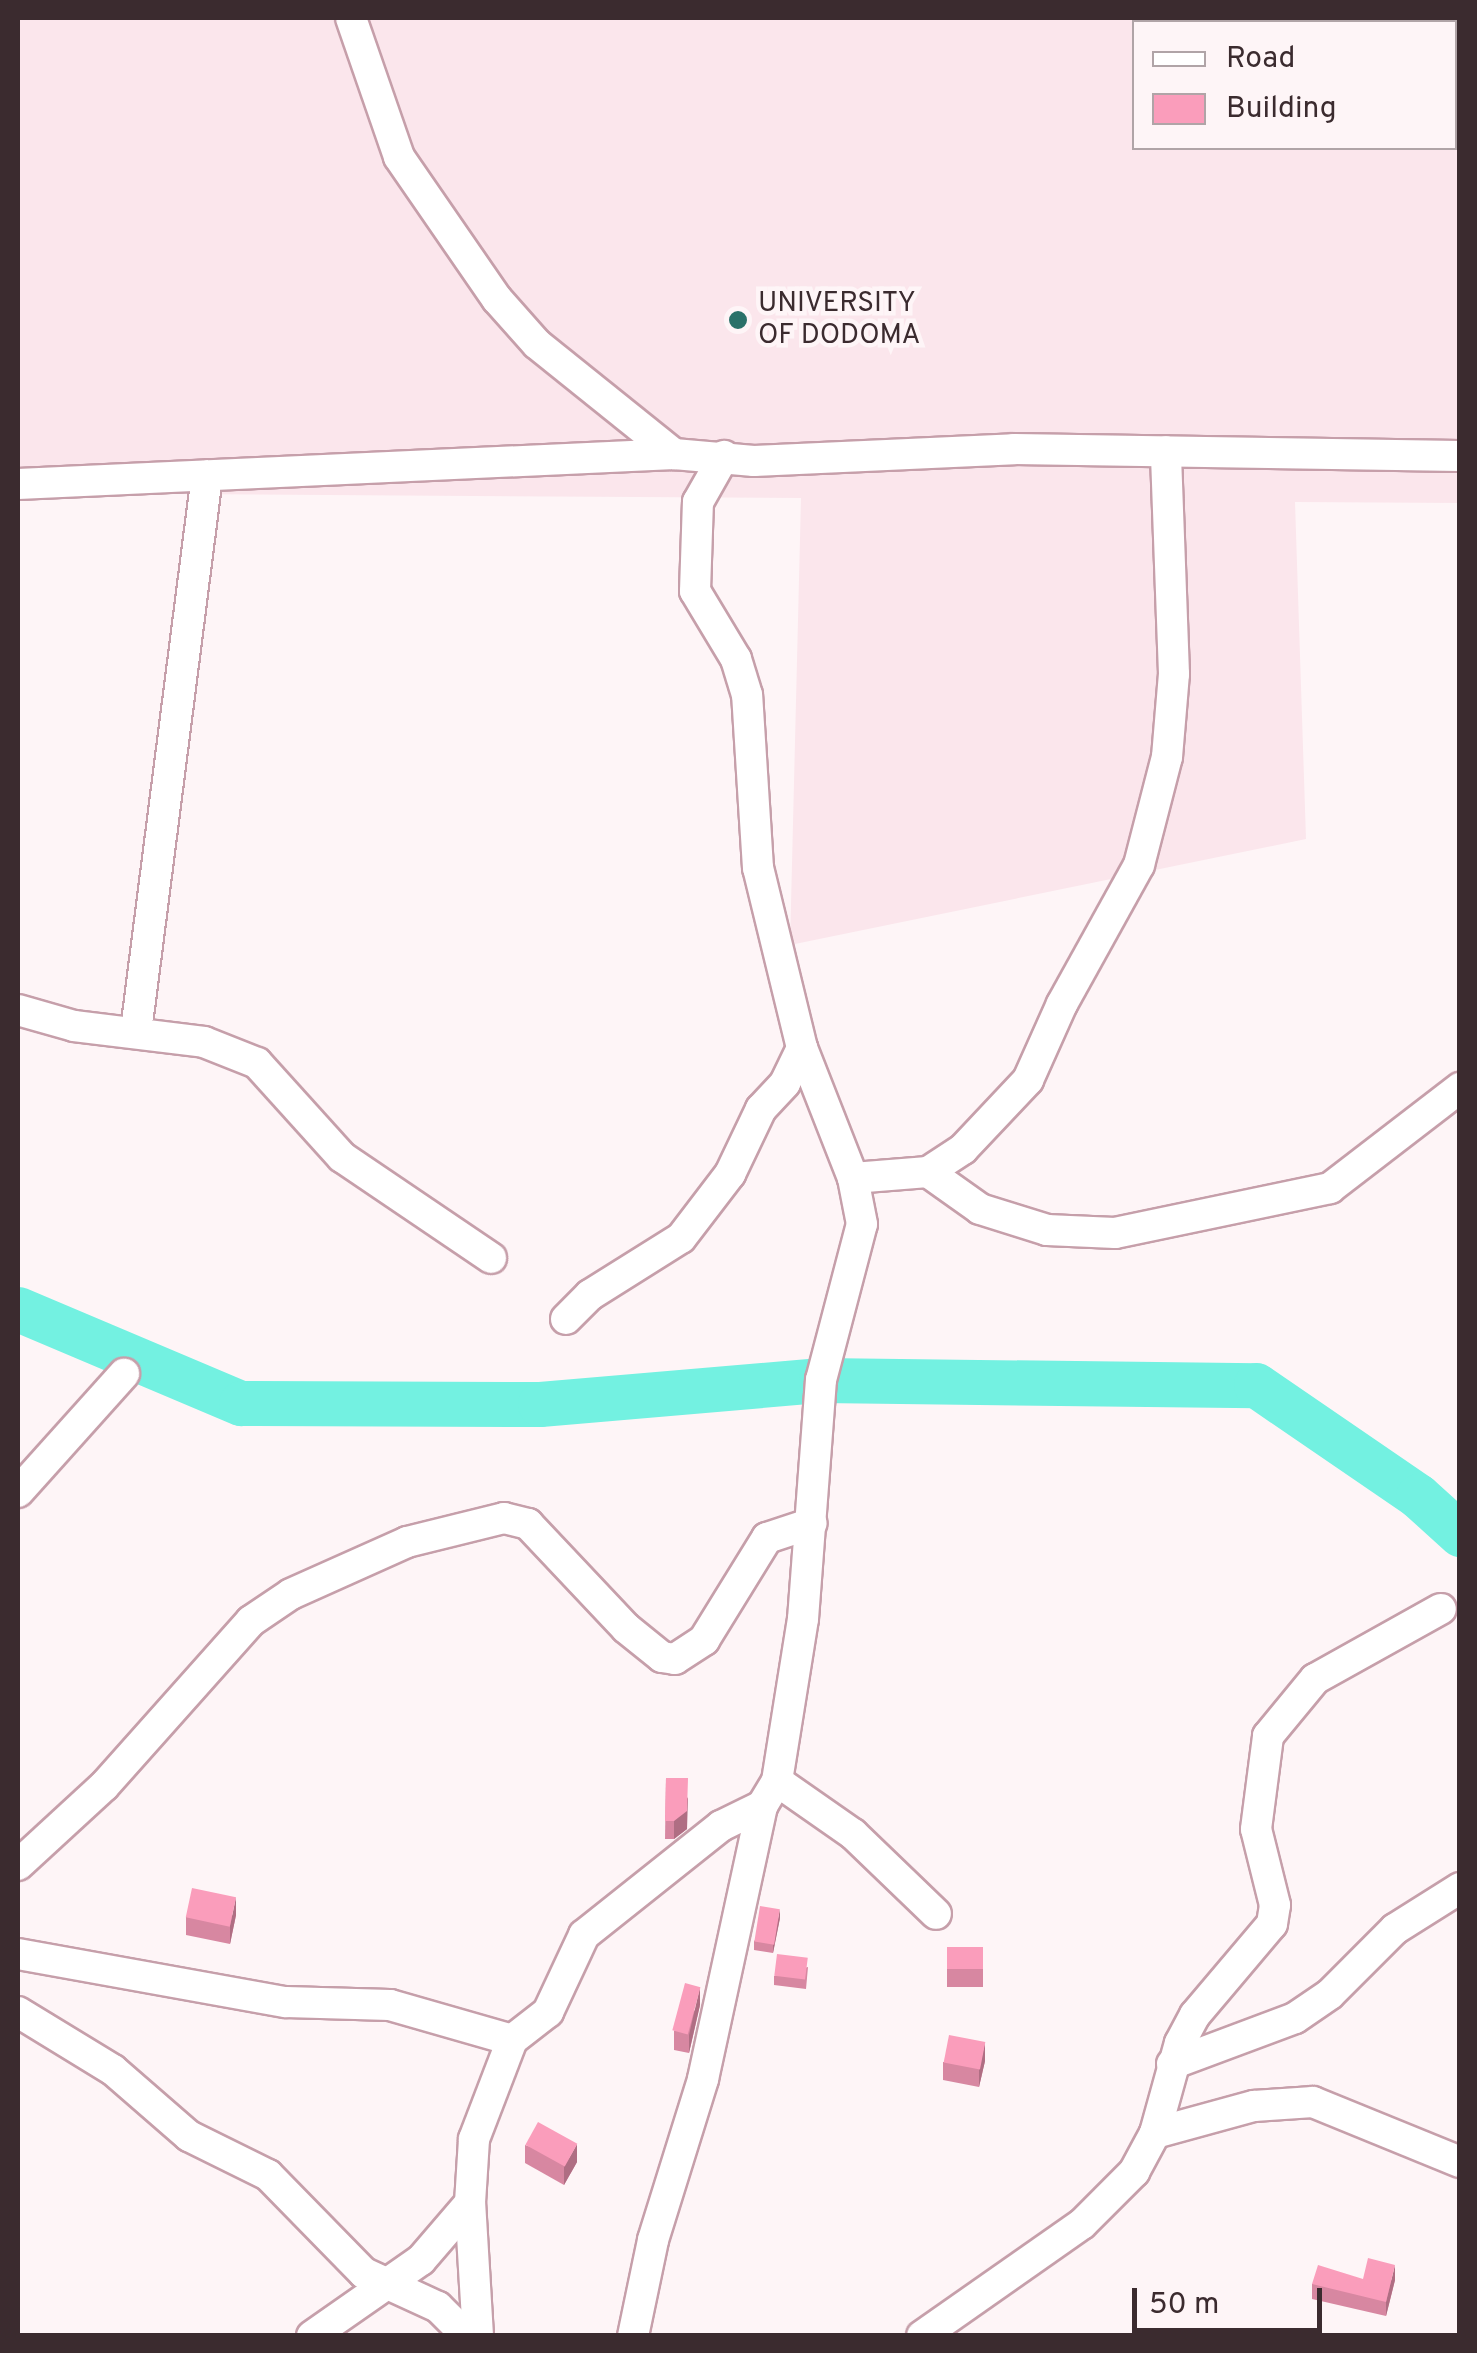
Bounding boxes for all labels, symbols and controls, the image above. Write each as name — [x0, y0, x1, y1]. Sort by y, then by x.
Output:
legend — [1132, 20, 1457, 150]
text: Road — [1226, 41, 1295, 78]
text: Building — [1226, 91, 1337, 128]
place label: UNIVERSITY OF DODOMA — [758, 287, 920, 353]
marker: UNIVERSITY OF DODOMA — [727, 309, 749, 331]
scale bar — [1137, 2268, 1327, 2330]
text: 50 m — [1149, 2287, 1219, 2324]

